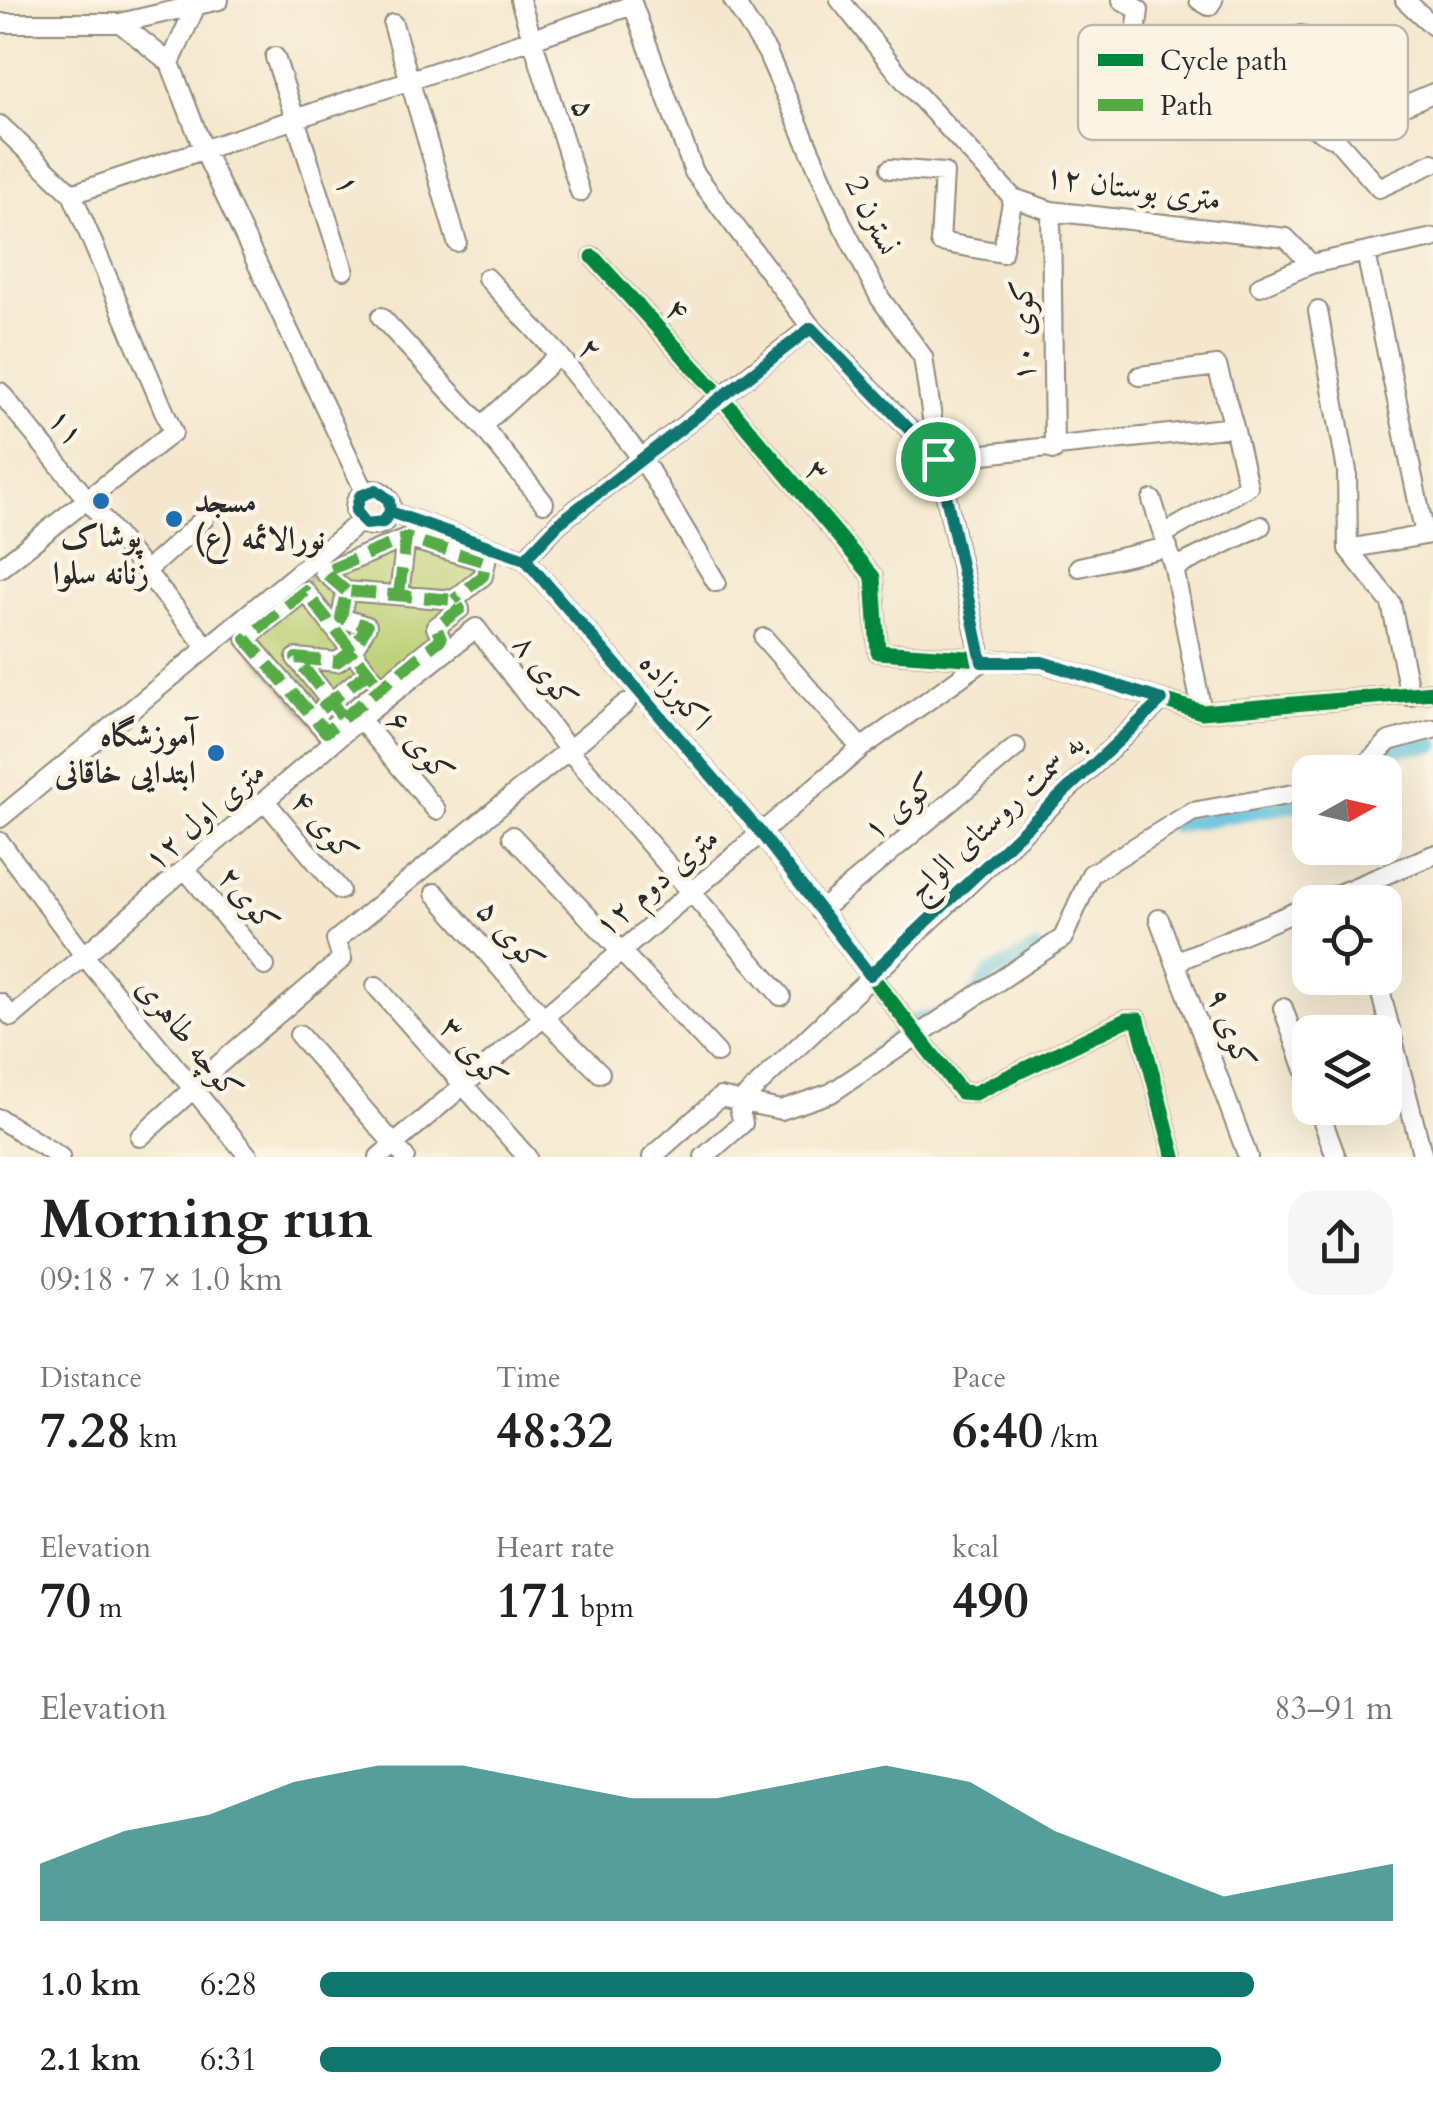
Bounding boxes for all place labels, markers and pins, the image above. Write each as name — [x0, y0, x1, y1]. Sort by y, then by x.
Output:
pin — [896, 417, 981, 502]
place label: مسجد نورالائمه (ع) — [194, 480, 325, 564]
marker: پوشاک زنانه سلوا — [90, 490, 112, 512]
marker: مسجد نورالائمه (ع) — [163, 508, 185, 530]
place label: پوشاک زنانه سلوا — [53, 515, 149, 596]
place label: آموزشگاه ابتدایی خاقانی — [54, 714, 200, 795]
marker: آموزشگاه ابتدایی خاقانی — [205, 742, 227, 764]

